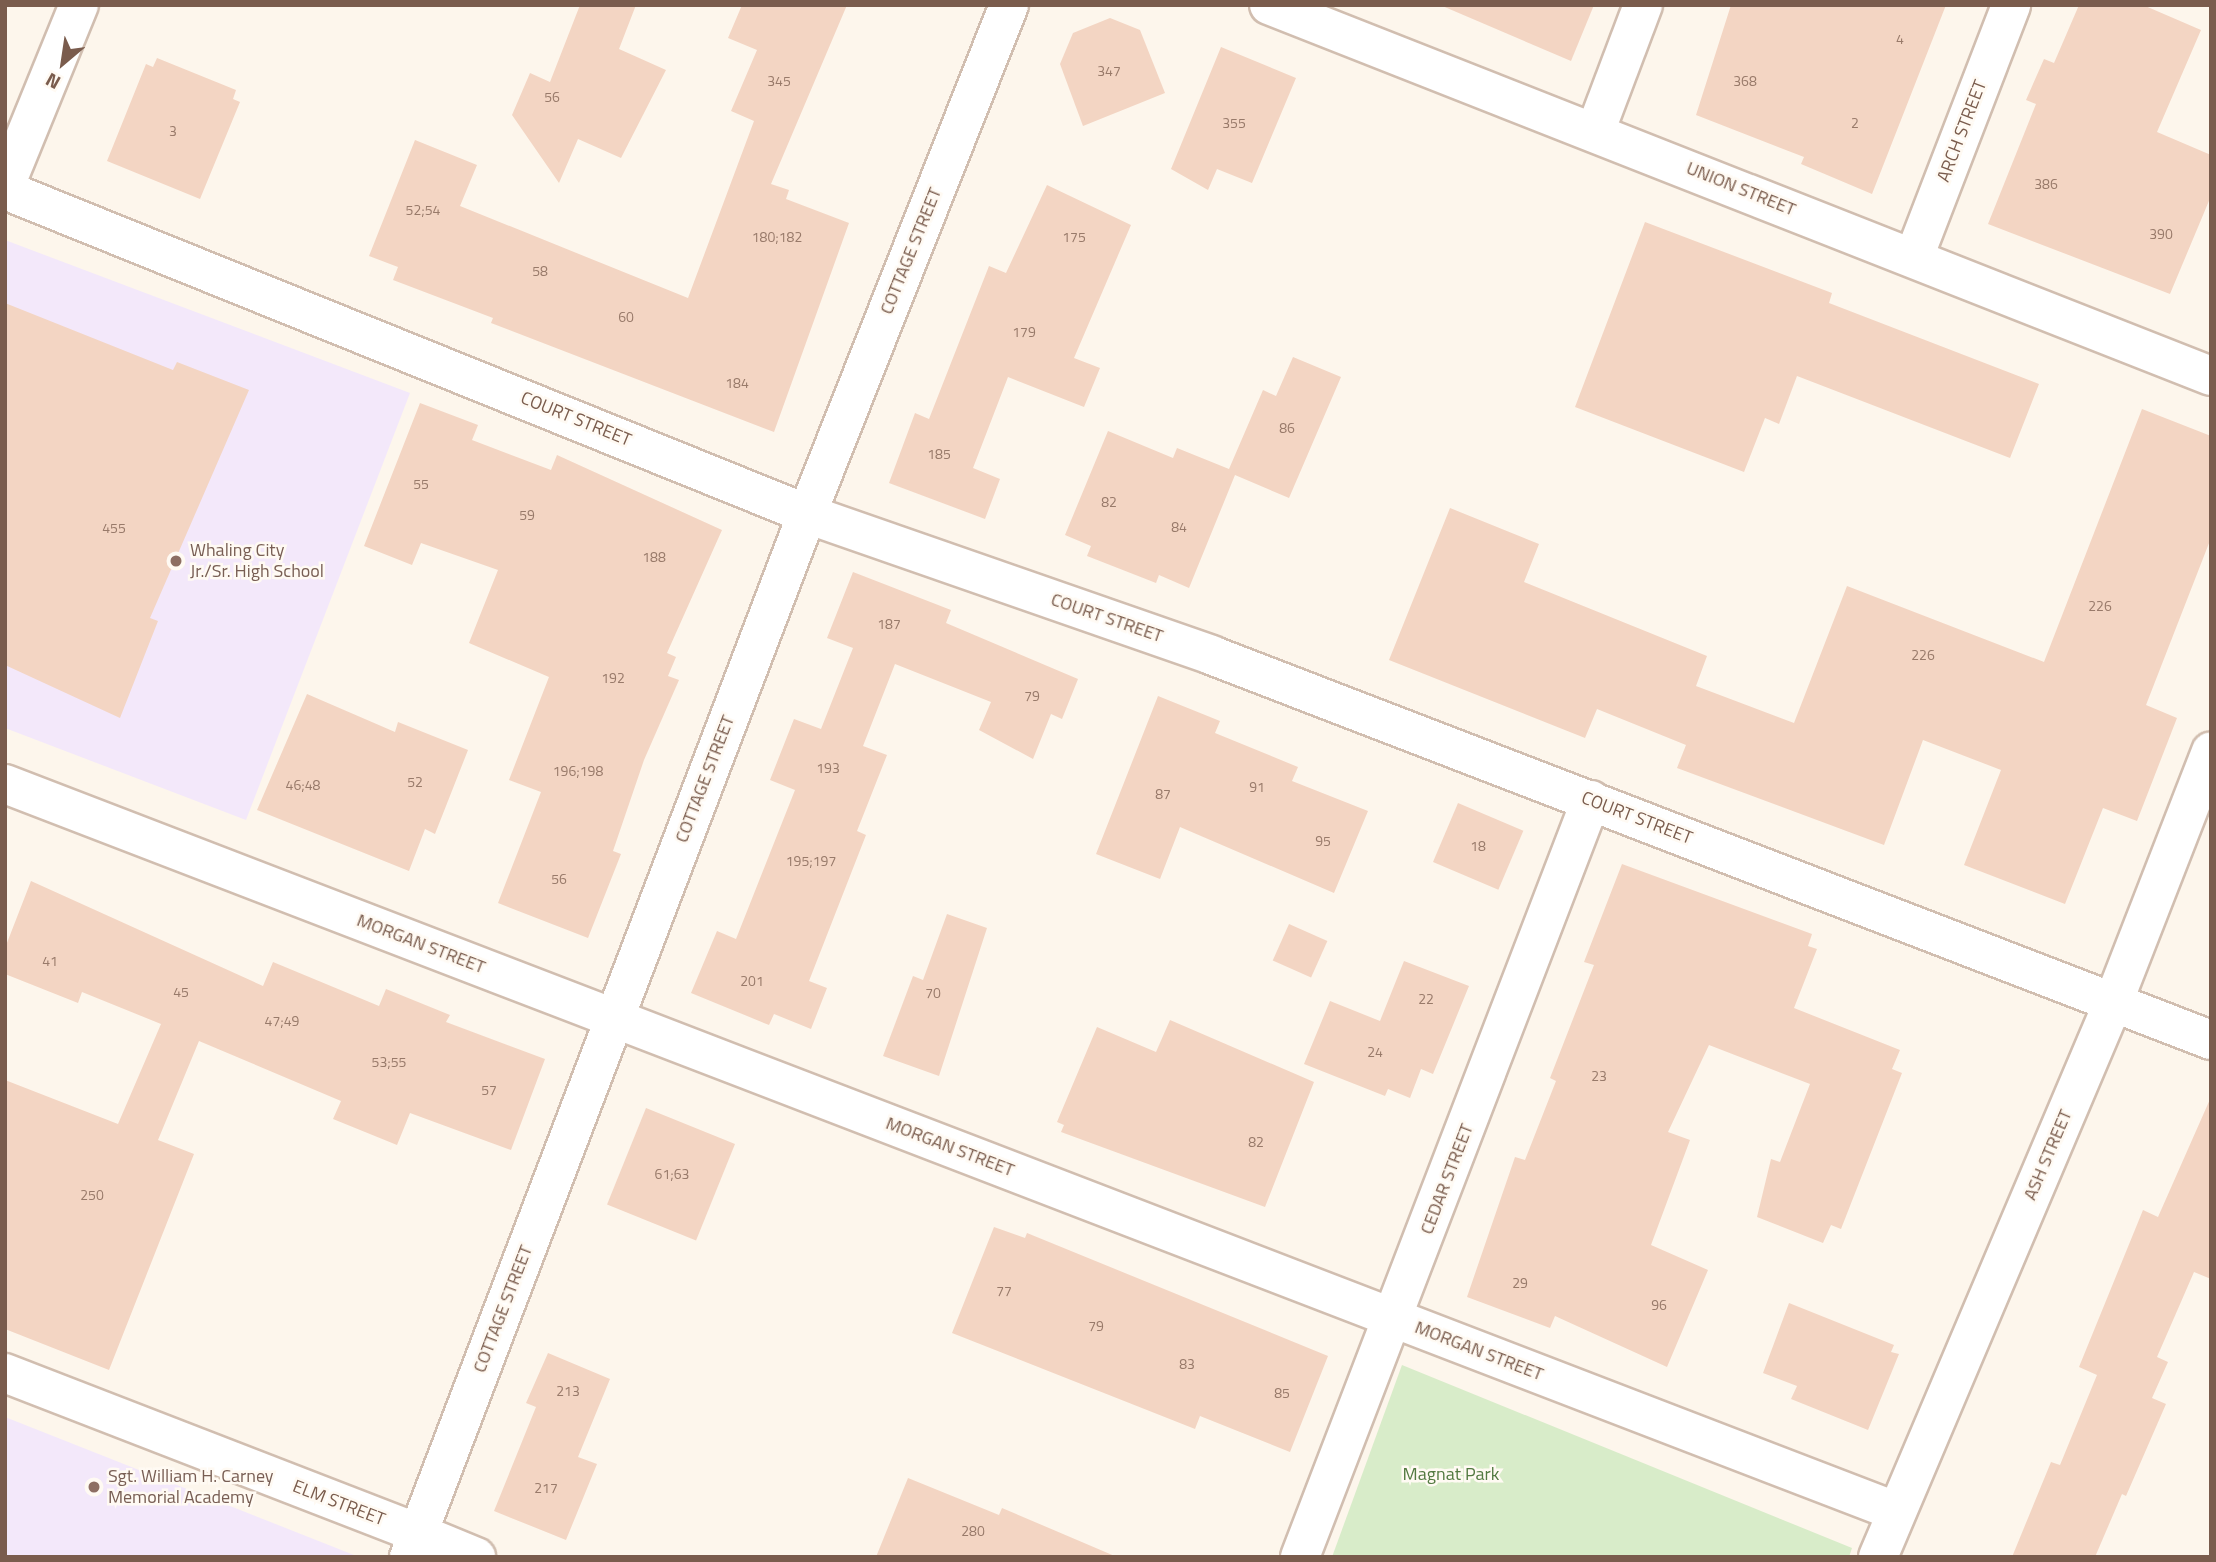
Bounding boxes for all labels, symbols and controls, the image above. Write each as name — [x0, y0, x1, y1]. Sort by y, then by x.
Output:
north arrow — [28, 28, 98, 98]
house number: 4 — [1896, 31, 1904, 47]
house number: 347 — [1097, 63, 1121, 79]
text: N — [40, 66, 65, 98]
house number: 345 — [767, 73, 791, 89]
house number: 368 — [1733, 73, 1757, 89]
street label: ARCH STREET — [1933, 77, 1991, 185]
house number: 56 — [544, 89, 560, 105]
house number: 355 — [1222, 115, 1246, 131]
house number: 2 — [1851, 115, 1859, 131]
house number: 3 — [169, 123, 177, 139]
street label: UNION STREET — [1683, 157, 1799, 221]
house number: 386 — [2034, 176, 2058, 192]
street label: COTTAGE STREET — [876, 185, 946, 317]
house number: 52;54 — [406, 202, 440, 218]
house number: 390 — [2149, 226, 2173, 242]
house number: 180;182 — [752, 229, 802, 245]
house number: 175 — [1062, 229, 1086, 245]
house number: 58 — [532, 263, 548, 279]
house number: 60 — [618, 309, 634, 325]
house number: 179 — [1012, 324, 1036, 340]
house number: 184 — [725, 375, 749, 391]
street label: COURT STREET — [518, 387, 634, 451]
house number: 86 — [1279, 420, 1295, 436]
house number: 185 — [927, 446, 951, 462]
house number: 55 — [413, 476, 429, 492]
house number: 82 — [1101, 494, 1117, 510]
house number: 59 — [519, 507, 535, 523]
house number: 84 — [1171, 519, 1187, 535]
house number: 455 — [102, 520, 126, 536]
place label: Whaling City Jr./Sr. High School — [190, 540, 324, 582]
house number: 188 — [642, 549, 666, 565]
marker: Whaling City Jr./Sr. High School — [168, 553, 184, 569]
street label: COURT STREET — [1048, 589, 1166, 647]
house number: 226 — [2088, 598, 2112, 614]
house number: 187 — [877, 616, 901, 632]
house number: 226 — [1911, 647, 1935, 663]
house number: 192 — [601, 670, 625, 686]
house number: 79 — [1024, 688, 1040, 704]
street label: COTTAGE STREET — [671, 712, 739, 846]
house number: 193 — [816, 760, 840, 776]
house number: 196;198 — [553, 763, 603, 779]
house number: 52 — [407, 774, 423, 790]
house number: 46;48 — [286, 777, 320, 793]
house number: 91 — [1249, 779, 1265, 795]
house number: 87 — [1155, 786, 1171, 802]
street label: COURT STREET — [1578, 787, 1696, 849]
house number: 95 — [1315, 833, 1331, 849]
house number: 18 — [1470, 838, 1486, 854]
house number: 195;197 — [786, 853, 836, 869]
house number: 56 — [551, 871, 567, 887]
street label: MORGAN STREET — [354, 910, 488, 978]
house number: 41 — [42, 953, 58, 969]
house number: 201 — [740, 973, 764, 989]
house number: 45 — [173, 984, 189, 1000]
house number: 70 — [925, 985, 941, 1001]
house number: 22 — [1418, 991, 1434, 1007]
house number: 47;49 — [265, 1013, 299, 1029]
house number: 24 — [1367, 1044, 1383, 1060]
house number: 53;55 — [372, 1054, 406, 1070]
house number: 23 — [1591, 1068, 1607, 1084]
house number: 57 — [481, 1082, 497, 1098]
street label: ASH STREET — [2019, 1107, 2077, 1203]
street label: MORGAN STREET — [883, 1113, 1017, 1181]
street label: CEDAR STREET — [1416, 1121, 1478, 1237]
house number: 82 — [1248, 1134, 1264, 1150]
house number: 61;63 — [655, 1166, 689, 1182]
house number: 250 — [80, 1187, 104, 1203]
street label: COTTAGE STREET — [469, 1242, 537, 1376]
house number: 29 — [1512, 1275, 1528, 1291]
house number: 77 — [996, 1283, 1012, 1299]
house number: 96 — [1651, 1297, 1667, 1313]
street label: MORGAN STREET — [1412, 1317, 1546, 1385]
house number: 79 — [1088, 1318, 1104, 1334]
house number: 83 — [1179, 1356, 1195, 1372]
house number: 213 — [556, 1383, 580, 1399]
house number: 85 — [1274, 1385, 1290, 1401]
park label: Magnat Park — [1403, 1463, 1499, 1485]
place label: Sgt. William H. Carney Memorial Academy — [108, 1466, 274, 1508]
street label: ELM STREET — [290, 1475, 388, 1531]
marker: Sgt. William H. Carney Memorial Academy — [86, 1479, 102, 1495]
house number: 217 — [534, 1480, 558, 1496]
house number: 280 — [961, 1523, 985, 1539]

